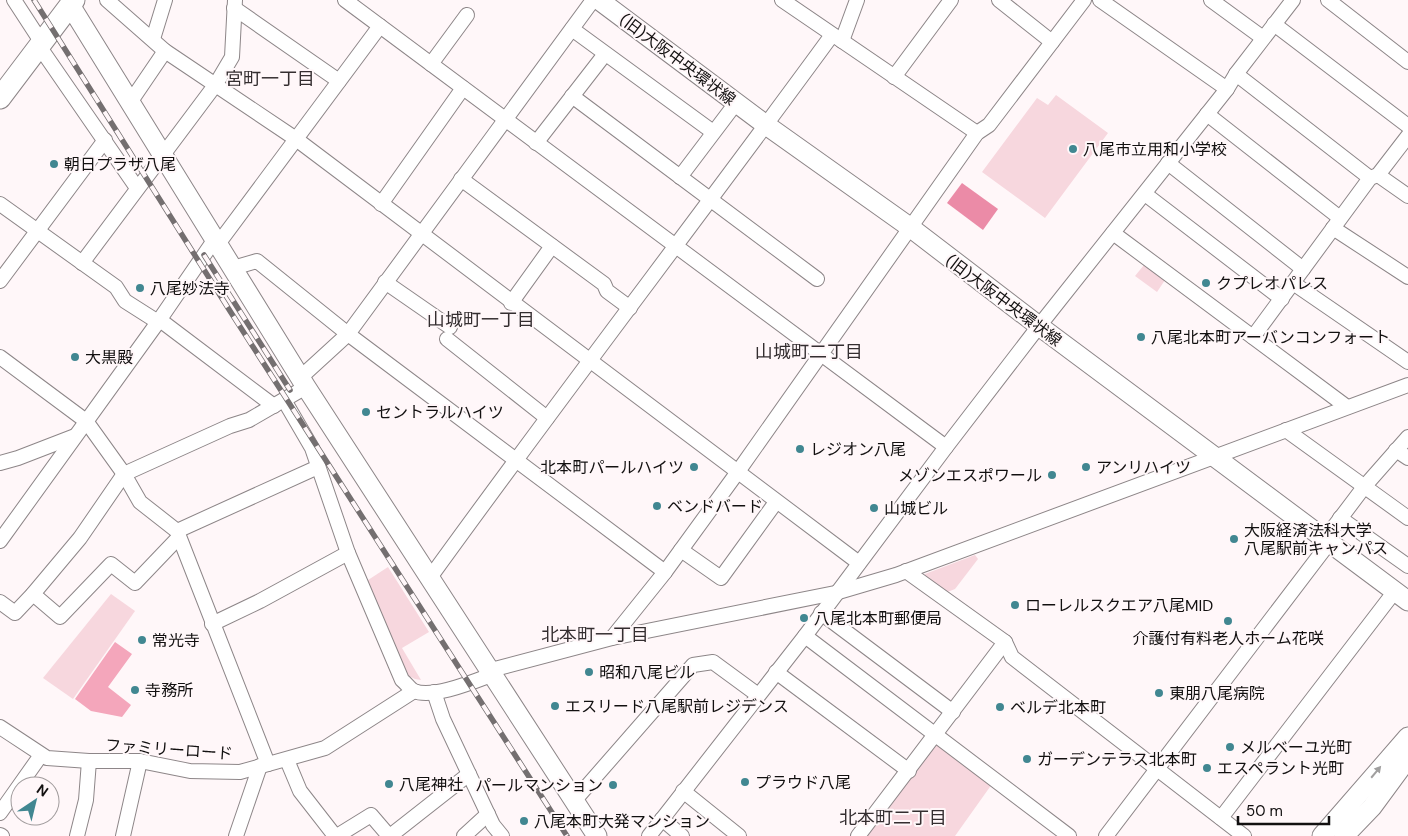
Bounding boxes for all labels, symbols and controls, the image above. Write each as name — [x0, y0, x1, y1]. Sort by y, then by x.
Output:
street label: (旧)大阪中央環状線 — [616, 9, 740, 110]
district label: 宮町一丁目 — [225, 67, 315, 91]
place label: 八尾市立用和小学校 — [1083, 139, 1227, 160]
marker: 八尾市立用和小学校 — [1067, 143, 1079, 155]
place label: 朝日プラザ八尾 — [64, 154, 176, 175]
marker: 朝日プラザ八尾 — [48, 158, 60, 170]
street label: (旧)大阪中央環状線 — [942, 250, 1066, 351]
place label: クプレオパレス — [1216, 273, 1328, 294]
marker: クプレオパレス — [1200, 277, 1212, 289]
place label: 八尾妙法寺 — [150, 278, 230, 299]
marker: 八尾妙法寺 — [134, 282, 146, 294]
district label: 山城町一丁目 — [427, 308, 535, 332]
place label: 八尾北本町アーバンコンフォート — [1151, 327, 1390, 348]
marker: 八尾北本町アーバンコンフォート — [1135, 331, 1147, 343]
district label: 山城町二丁目 — [755, 340, 863, 364]
place label: 大黒殿 — [85, 347, 133, 368]
marker: 大黒殿 — [69, 351, 81, 363]
place label: セントラルハイツ — [376, 402, 504, 423]
marker: セントラルハイツ — [360, 406, 372, 418]
place label: レジオン八尾 — [810, 439, 906, 460]
marker: レジオン八尾 — [794, 443, 806, 455]
place label: 北本町パールハイツ — [540, 457, 684, 478]
place label: アンリハイツ — [1096, 457, 1191, 478]
marker: 北本町パールハイツ — [688, 461, 700, 473]
marker: アンリハイツ — [1080, 461, 1092, 473]
place label: メゾンエスポワール — [898, 465, 1042, 486]
marker: メゾンエスポワール — [1046, 469, 1058, 481]
place label: ベンドバード — [667, 496, 763, 517]
place label: 山城ビル — [884, 498, 948, 519]
marker: ベンドバード — [651, 500, 663, 512]
marker: 山城ビル — [868, 502, 880, 514]
place label: 大阪経済法科大学 八尾駅前キャンパス — [1244, 520, 1388, 559]
marker: 大阪経済法科大学 八尾駅前キャンパス — [1228, 533, 1240, 545]
place label: ローレルスクエア八尾MID — [1025, 595, 1213, 616]
marker: ローレルスクエア八尾MID — [1009, 599, 1021, 611]
place label: 八尾北本町郵便局 — [814, 608, 942, 629]
marker: 八尾北本町郵便局 — [798, 612, 810, 624]
marker: 介護付有料老人ホーム花咲 — [1222, 615, 1234, 627]
district label: 北本町一丁目 — [541, 623, 649, 647]
place label: 介護付有料老人ホーム花咲 — [1132, 628, 1324, 649]
place label: 常光寺 — [152, 630, 200, 651]
marker: 常光寺 — [136, 634, 148, 646]
place label: 昭和八尾ビル — [599, 662, 695, 683]
marker: 昭和八尾ビル — [583, 666, 595, 678]
place label: 寺務所 — [145, 680, 193, 701]
place label: 東朋八尾病院 — [1169, 683, 1265, 704]
marker: 寺務所 — [129, 684, 141, 696]
marker: 東朋八尾病院 — [1153, 687, 1165, 699]
place label: エスリード八尾駅前レジデンス — [565, 696, 789, 717]
place label: ベルデ北本町 — [1010, 697, 1106, 718]
marker: エスリード八尾駅前レジデンス — [549, 700, 561, 712]
marker: ベルデ北本町 — [994, 701, 1006, 713]
street label: ファミリーロード — [104, 735, 234, 764]
place label: メルベーユ光町 — [1240, 737, 1352, 758]
marker: メルベーユ光町 — [1224, 741, 1236, 753]
place label: ガーデンテラス北本町 — [1037, 749, 1197, 770]
marker: ガーデンテラス北本町 — [1021, 753, 1033, 765]
place label: エスペラント光町 — [1217, 758, 1344, 779]
marker: エスペラント光町 — [1201, 762, 1213, 774]
one-way arrow — [1371, 766, 1382, 779]
place label: プラウド八尾 — [755, 772, 851, 793]
place label: 八尾神社 — [399, 774, 463, 795]
place label: パールマンション — [475, 775, 603, 796]
north arrow — [10, 776, 60, 826]
marker: プラウド八尾 — [739, 776, 751, 788]
marker: 八尾神社 — [383, 778, 395, 790]
marker: パールマンション — [607, 779, 619, 791]
text: N — [33, 780, 52, 801]
scale bar — [1238, 794, 1329, 826]
text: 50 m — [1246, 801, 1283, 821]
district label: 北本町二丁目 — [839, 806, 947, 830]
place label: 八尾本町大発マンション — [534, 811, 710, 832]
marker: 八尾本町大発マンション — [518, 815, 530, 827]

